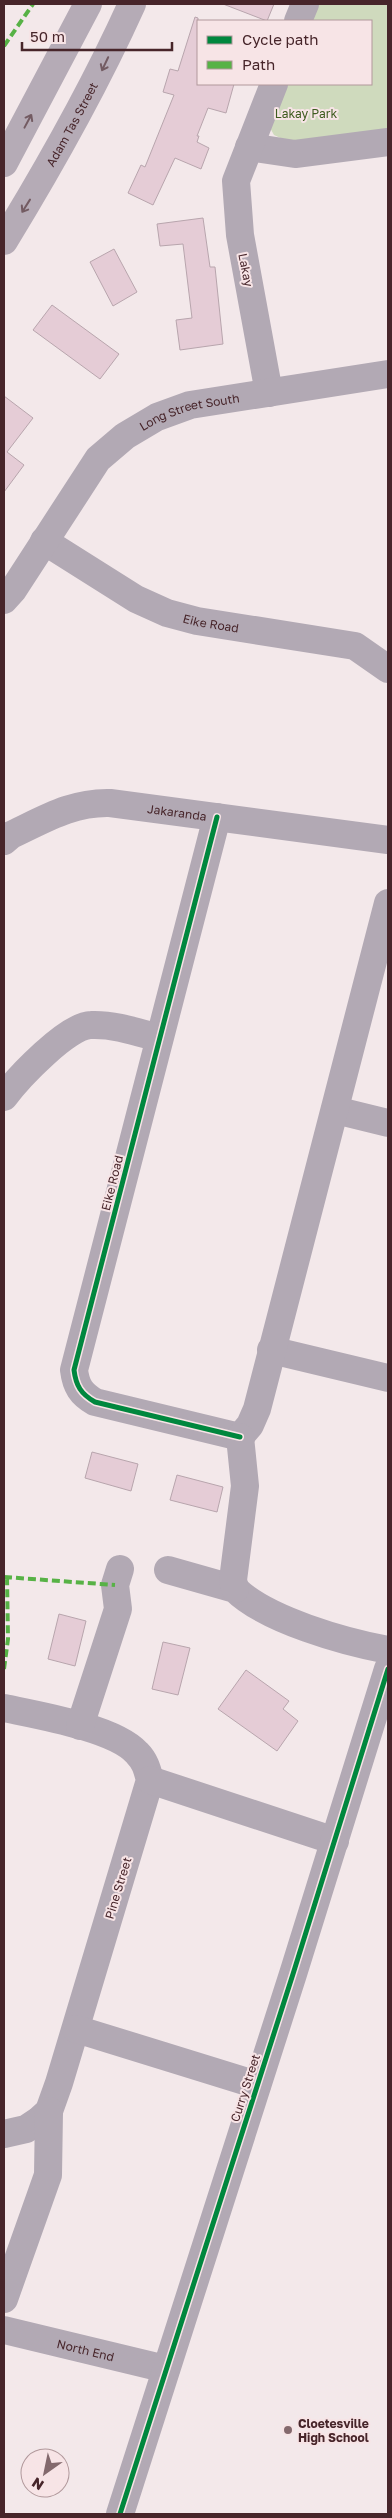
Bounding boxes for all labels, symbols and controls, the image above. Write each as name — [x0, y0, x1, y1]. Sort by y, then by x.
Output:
scale bar — [22, 20, 172, 52]
legend — [197, 20, 372, 85]
text: 50 m — [30, 27, 65, 45]
text: Cycle path — [242, 30, 318, 48]
text: Path — [242, 55, 275, 73]
one-way arrow — [100, 56, 109, 71]
street label: Adam Tas Street — [42, 79, 101, 169]
park label: Lakay Park — [275, 106, 338, 121]
one-way arrow — [23, 113, 33, 128]
one-way arrow — [20, 198, 30, 212]
street label: Lakay — [235, 252, 257, 288]
street label: Long Street South — [136, 390, 240, 433]
street label: Eike Road — [181, 610, 240, 635]
street label: Jakaranda — [146, 801, 208, 823]
street label: Eike Road — [98, 1154, 126, 1212]
street label: Pine Street — [101, 1855, 135, 1921]
street label: Curry Street — [227, 2052, 263, 2124]
street label: North End — [55, 2336, 116, 2364]
place label: Cloetesville High School — [298, 2416, 369, 2445]
marker: Cloetesville High School — [282, 2424, 294, 2436]
north arrow — [20, 2448, 70, 2498]
text: N — [29, 2474, 47, 2494]

